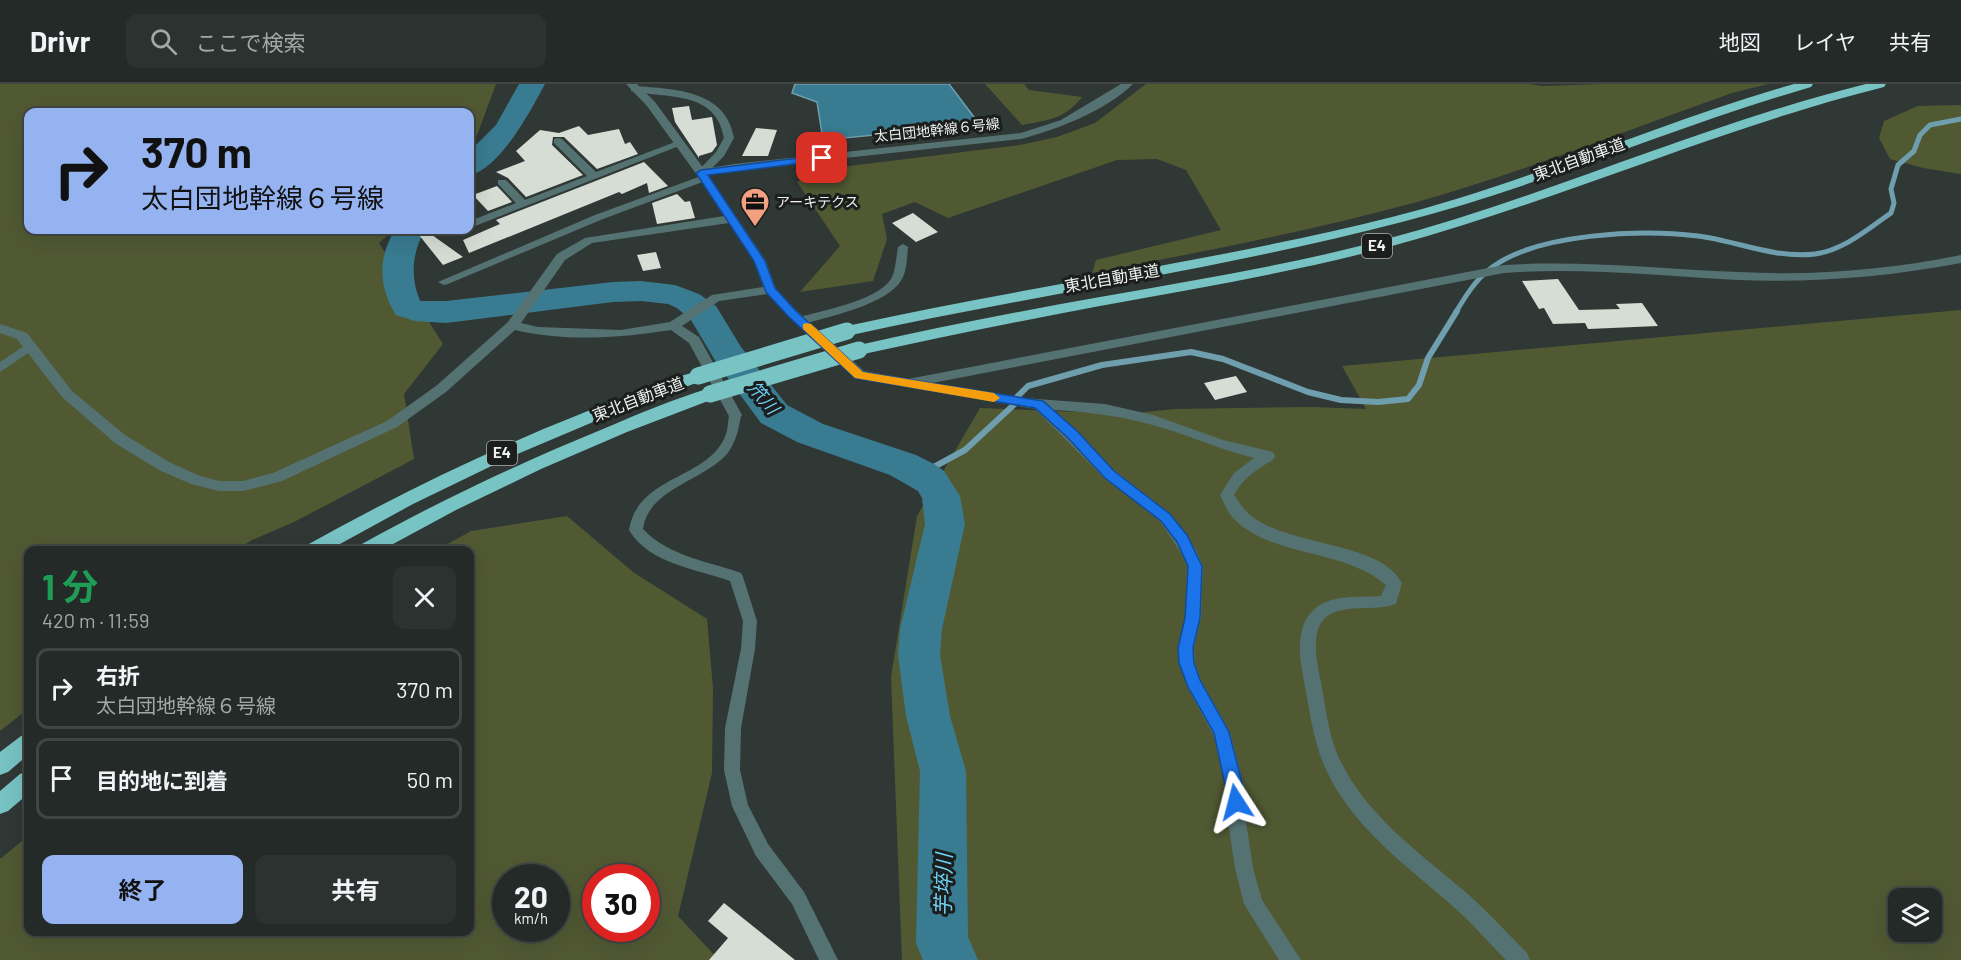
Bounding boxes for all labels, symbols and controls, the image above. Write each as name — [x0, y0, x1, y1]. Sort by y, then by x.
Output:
search box — [126, 14, 546, 68]
text: Drivr — [30, 24, 90, 58]
icon: search — [147, 25, 180, 58]
text: ここで検索 — [195, 29, 305, 55]
text: 地図 — [1719, 29, 1761, 54]
text: レイヤ — [1794, 29, 1856, 54]
text: 共有 — [1889, 29, 1931, 54]
street label: 太白団地幹線６号線 — [873, 114, 1000, 145]
text: 370 m — [141, 126, 252, 176]
icon: right — [42, 132, 120, 210]
pin — [796, 132, 847, 183]
street label: 東北自動車道 — [1530, 133, 1627, 184]
icon: arrive — [805, 141, 838, 174]
text: 太白団地幹線６号線 — [141, 181, 384, 213]
office icon: アーキテクス — [739, 186, 771, 228]
place label: アーキテクス — [776, 193, 859, 210]
road number: E4 — [1362, 234, 1392, 258]
street label: 東北自動車道 — [1063, 260, 1161, 295]
street label: 東北自動車道 — [590, 372, 686, 425]
water label: 笊川 — [744, 377, 785, 420]
road number: E4 — [487, 441, 517, 465]
text: 1 分 — [42, 564, 98, 607]
button: close — [393, 566, 456, 629]
text: 420 m · 11:59 — [42, 608, 149, 632]
text: 右折 — [96, 662, 140, 688]
icon: right — [45, 672, 78, 705]
text: 370 m — [396, 676, 453, 702]
text: 太白団地幹線６号線 — [96, 693, 276, 717]
icon: arrive — [45, 762, 78, 795]
text: 50 m — [407, 766, 453, 792]
text: 目的地に到着 — [96, 767, 228, 793]
position arrow — [1204, 770, 1268, 834]
water label: 芋埣川 — [929, 851, 956, 917]
button: 終了 — [42, 855, 243, 924]
button: 共有 — [255, 855, 456, 924]
speed limit sign: 30 — [582, 864, 660, 942]
text: 20 — [514, 878, 548, 914]
map controls — [1888, 888, 1942, 942]
button: layers — [1888, 888, 1942, 942]
text: km/h — [514, 909, 548, 927]

